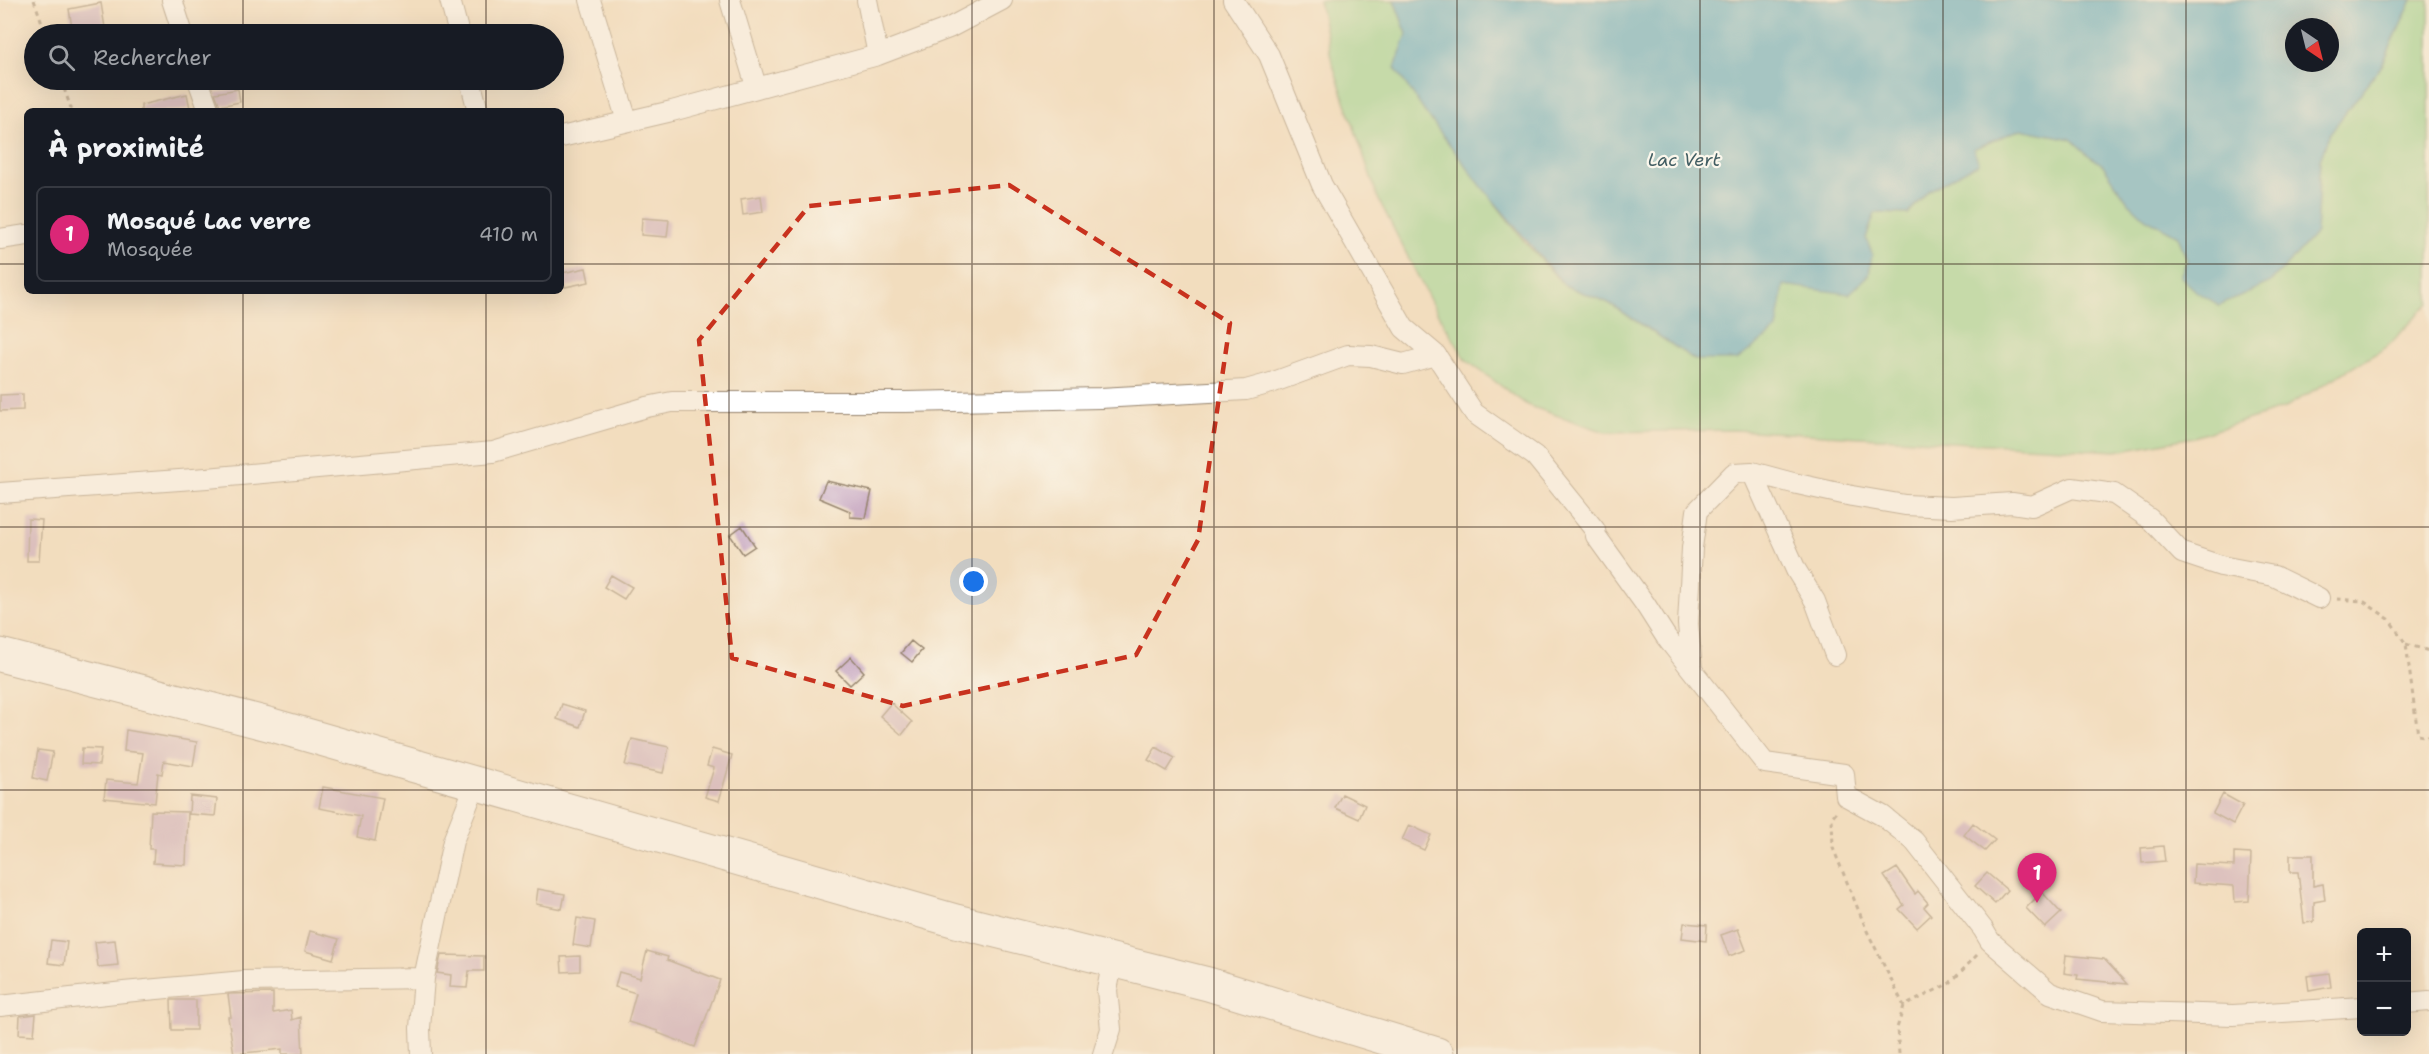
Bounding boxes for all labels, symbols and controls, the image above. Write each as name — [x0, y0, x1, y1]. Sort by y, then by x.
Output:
north arrow — [2285, 18, 2339, 72]
search box — [24, 24, 564, 90]
icon: search — [45, 41, 78, 74]
text: Rechercher — [93, 43, 212, 72]
text: À proximité — [48, 130, 204, 165]
water label: Lac Vert — [1648, 148, 1720, 172]
text: Mosqué Lac verre — [107, 207, 311, 236]
text: 1 — [65, 221, 74, 247]
text: 410 m — [479, 221, 538, 247]
text: Mosquée — [107, 236, 193, 262]
your location — [959, 567, 988, 596]
pin: 1 — [2018, 854, 2056, 903]
map controls — [2357, 928, 2411, 1036]
button: + — [2357, 928, 2411, 982]
button: − — [2357, 982, 2411, 1036]

